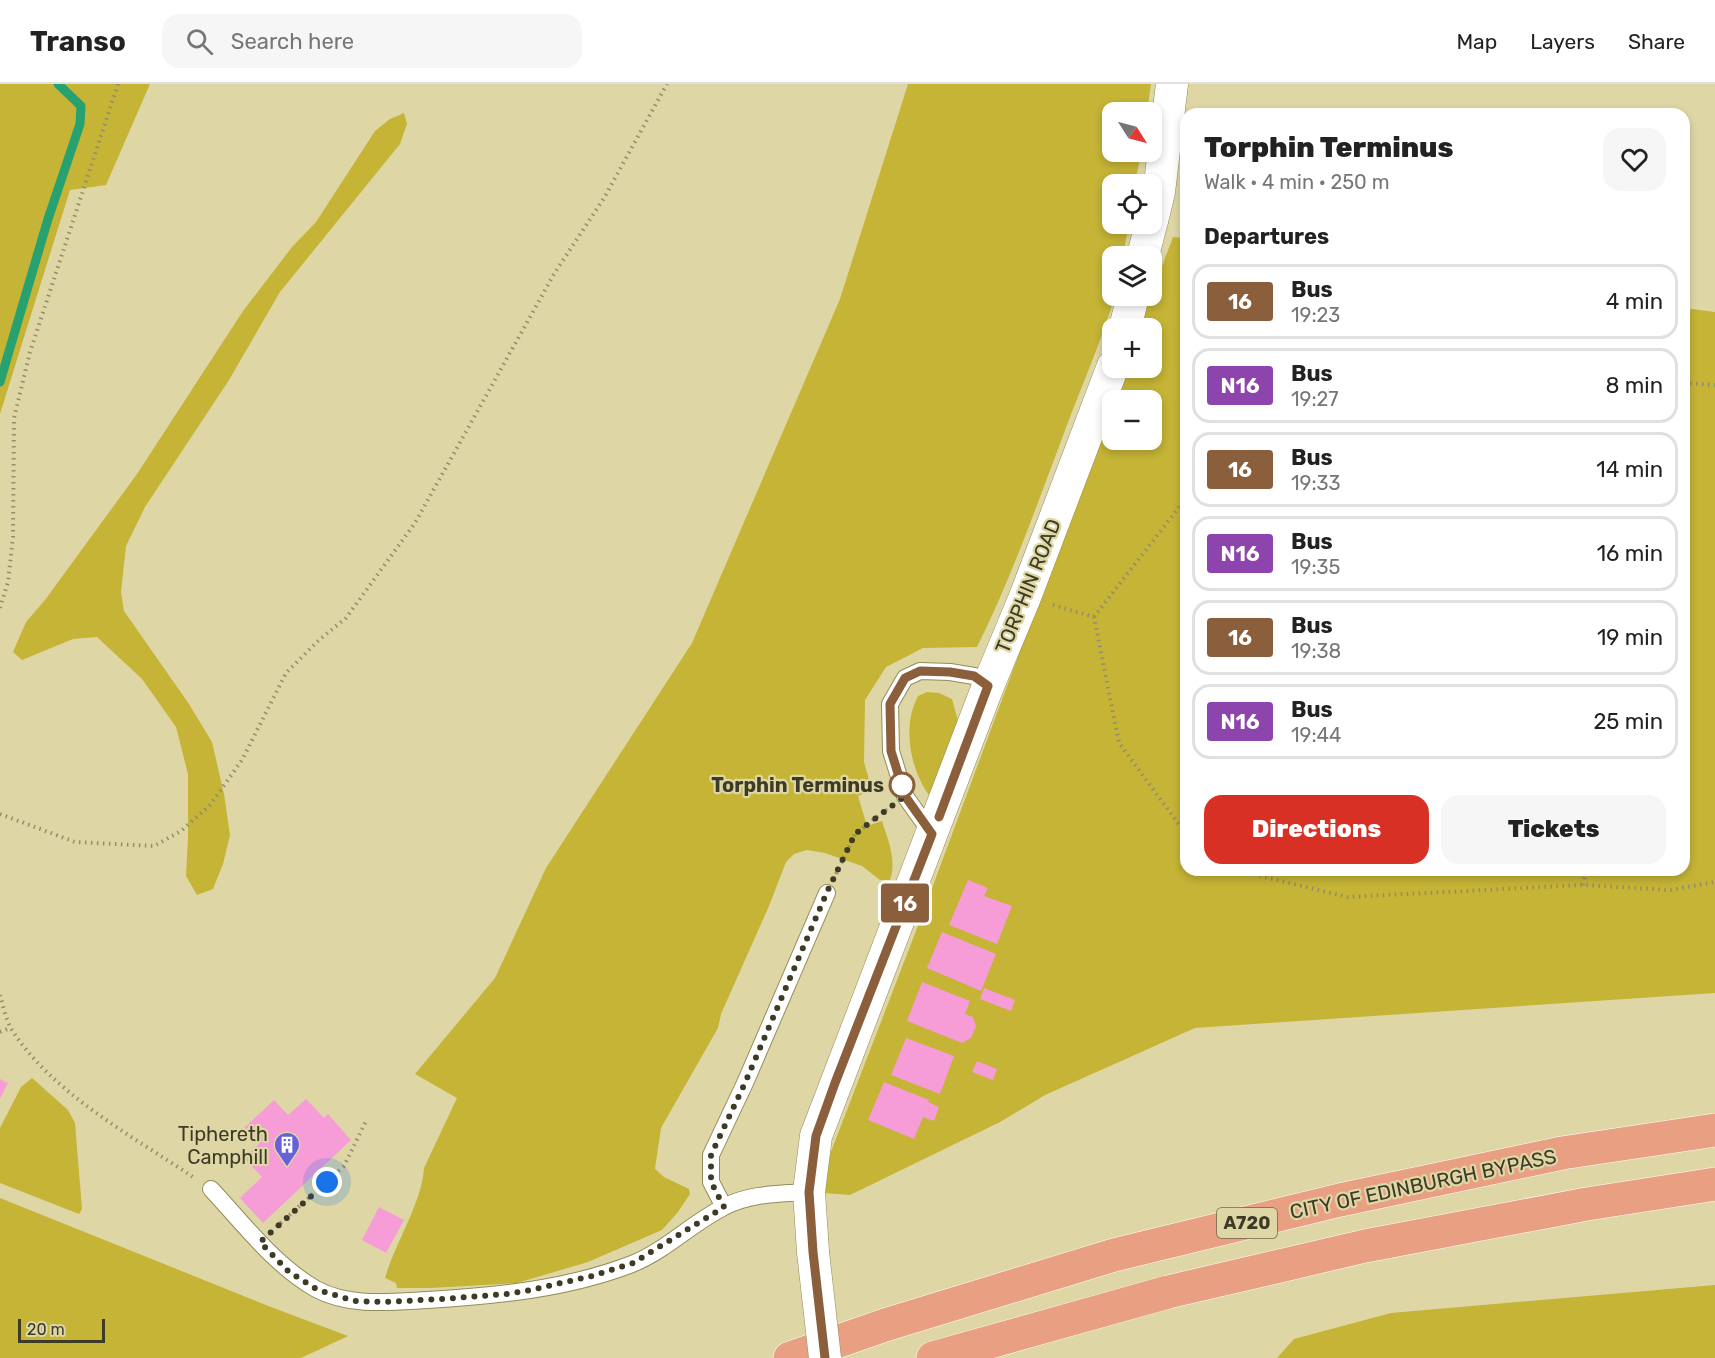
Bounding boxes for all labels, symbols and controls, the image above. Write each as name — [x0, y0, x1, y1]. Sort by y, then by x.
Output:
search box — [162, 14, 582, 68]
text: Transo — [30, 25, 126, 58]
icon: search — [183, 25, 216, 58]
text: Search here — [231, 28, 354, 55]
text: Map — [1456, 29, 1497, 54]
text: Layers — [1530, 29, 1595, 54]
text: Share — [1628, 29, 1685, 54]
north arrow — [1102, 102, 1162, 162]
map controls — [1102, 102, 1162, 450]
button: heart — [1603, 128, 1666, 191]
text: Torphin Terminus — [1204, 131, 1454, 164]
text: Walk · 4 min · 250 m — [1204, 170, 1389, 194]
button: locate — [1102, 174, 1162, 234]
text: Departures — [1204, 223, 1329, 250]
button: layers — [1102, 246, 1162, 306]
text: Bus — [1291, 276, 1333, 303]
text: 4 min — [1606, 288, 1663, 315]
text: 16 — [1228, 289, 1252, 314]
text: 19:23 — [1291, 303, 1340, 327]
button: + — [1102, 318, 1162, 378]
text: Bus — [1291, 360, 1333, 387]
text: 8 min — [1605, 372, 1663, 399]
text: N16 — [1220, 373, 1260, 398]
text: 19:27 — [1291, 387, 1339, 411]
button: − — [1102, 390, 1162, 450]
text: Bus — [1291, 444, 1333, 471]
text: 14 min — [1596, 456, 1663, 483]
text: 16 — [1228, 457, 1252, 482]
text: 19:33 — [1291, 471, 1341, 495]
street label: TORPHIN ROAD — [990, 515, 1066, 657]
text: Bus — [1291, 528, 1333, 555]
text: 16 min — [1597, 540, 1663, 567]
text: N16 — [1220, 541, 1260, 566]
text: 19:35 — [1291, 555, 1340, 579]
text: Bus — [1291, 612, 1333, 639]
text: 19 min — [1597, 624, 1663, 651]
text: 16 — [1228, 625, 1252, 650]
text: 19:38 — [1291, 639, 1341, 663]
text: Bus — [1291, 696, 1333, 723]
text: 25 min — [1593, 708, 1663, 735]
text: N16 — [1220, 709, 1260, 734]
text: 19:44 — [1291, 723, 1341, 747]
marker: Torphin Terminus — [889, 772, 915, 798]
place label: Torphin Terminus — [711, 773, 884, 797]
button: Directions — [1204, 795, 1429, 864]
button: Tickets — [1441, 795, 1666, 864]
line badge: 16 — [878, 884, 932, 922]
text: 16 — [893, 891, 917, 916]
place label: Tiphereth Camphill — [178, 1122, 268, 1169]
building icon: Tiphereth Camphill — [272, 1130, 302, 1168]
street label: CITY OF EDINBURGH BYPASS — [1288, 1144, 1558, 1224]
your location — [312, 1167, 342, 1197]
road number: A720 — [1217, 1208, 1277, 1238]
scale bar — [18, 1316, 105, 1344]
text: 20 m — [27, 1320, 65, 1339]

